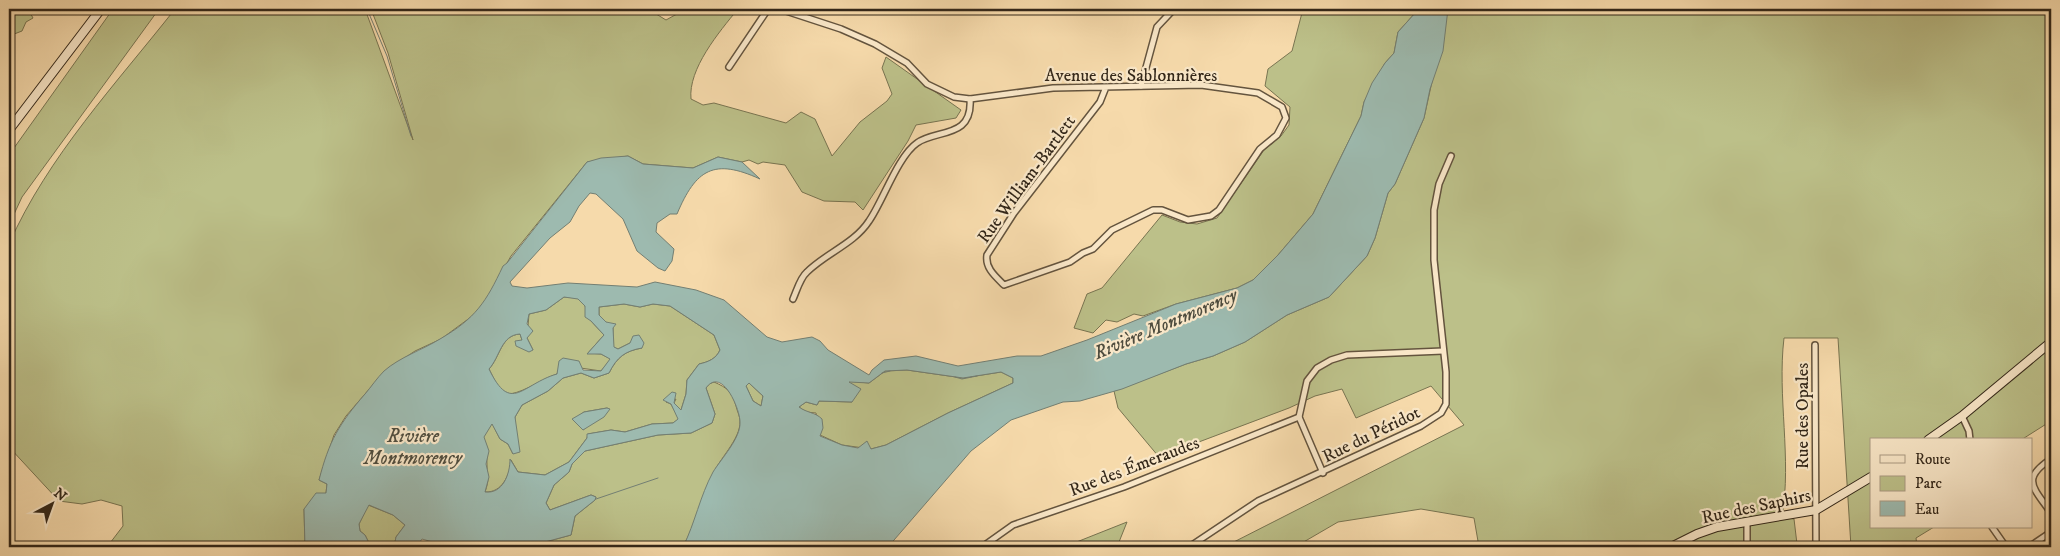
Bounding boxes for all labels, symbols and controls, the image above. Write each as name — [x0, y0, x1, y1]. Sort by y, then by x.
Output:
street label: Avenue des Sablonnières — [1045, 65, 1217, 87]
street label: Rue William-Bartlett — [973, 111, 1081, 248]
water label: Rivière Montmorency — [1089, 283, 1242, 365]
street label: Rue des Opales — [1792, 363, 1814, 469]
street label: Rue du Péridot — [1319, 402, 1424, 468]
water label: Rivière Montmorency — [362, 425, 463, 470]
street label: Rue des Émeraudes — [1066, 432, 1202, 502]
legend — [1870, 438, 2032, 528]
text: Route — [1915, 450, 1950, 469]
text: Parc — [1915, 474, 1943, 493]
north arrow — [28, 478, 78, 528]
text: N — [50, 484, 70, 506]
street label: Rue des Saphirs — [1700, 485, 1813, 529]
text: Eau — [1915, 500, 1939, 519]

